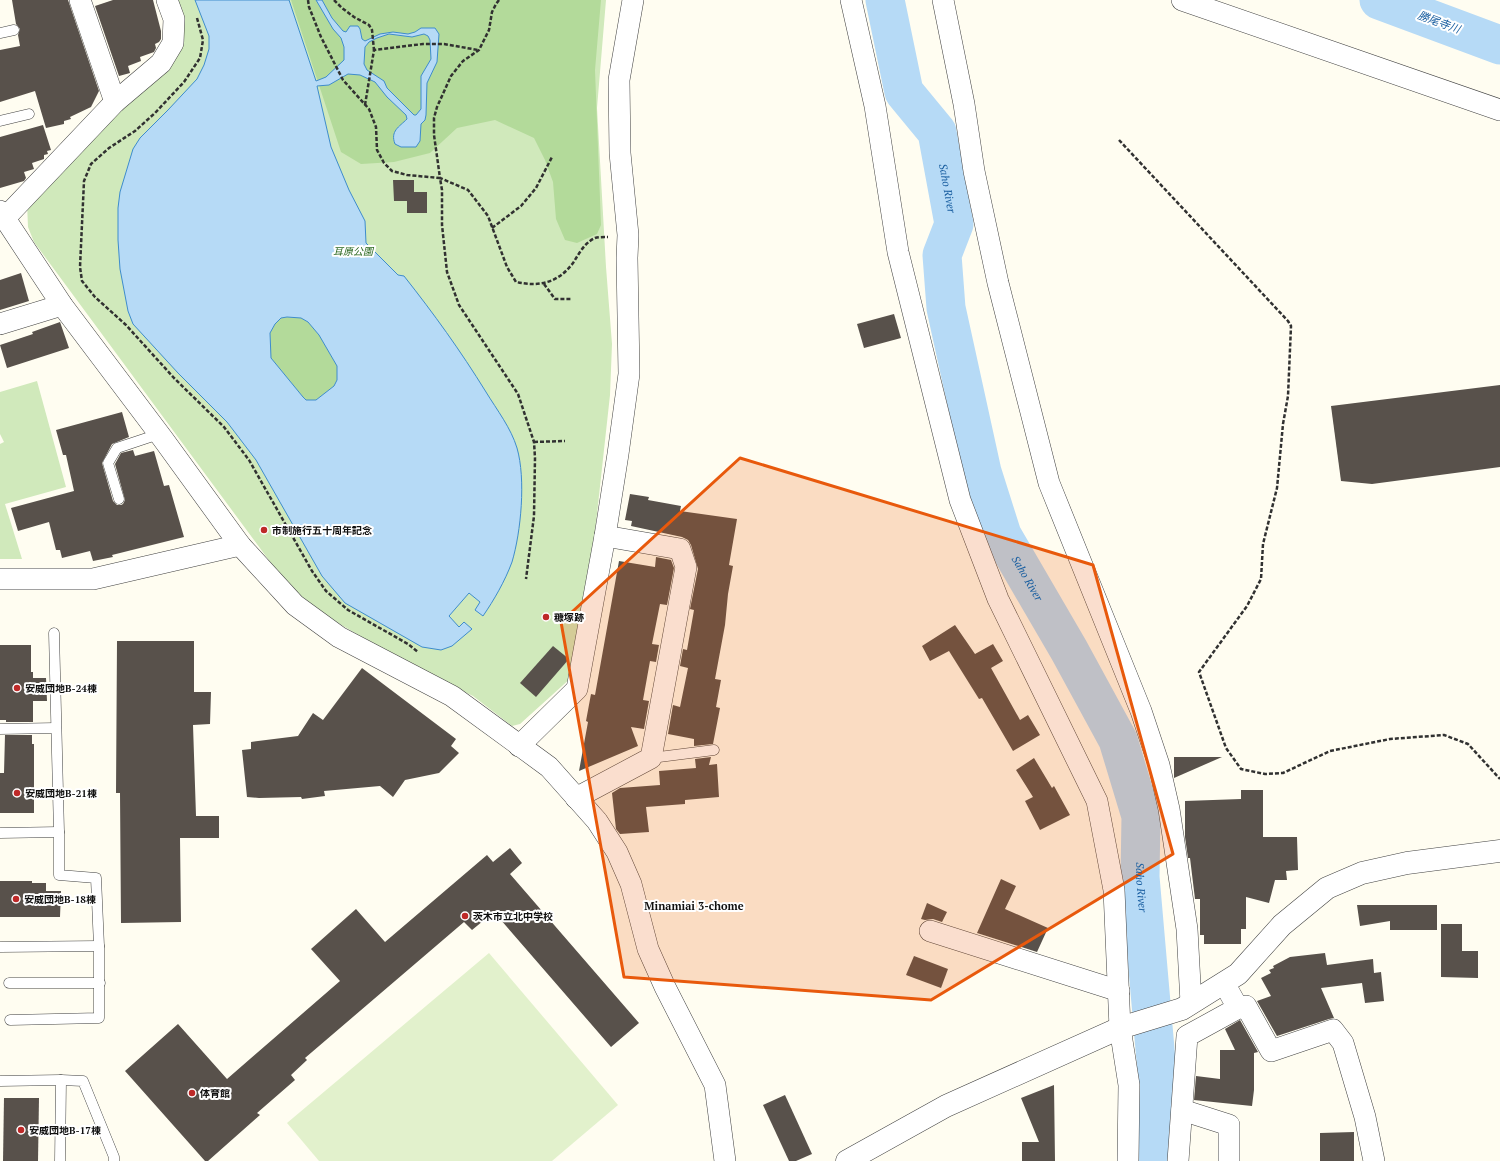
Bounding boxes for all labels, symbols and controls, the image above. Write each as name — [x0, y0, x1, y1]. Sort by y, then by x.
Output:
water label: 勝尾寺川 — [1416, 8, 1463, 36]
water label: Saho River — [936, 162, 959, 215]
park label: 耳原公園 — [333, 245, 375, 258]
place label: 市制施行五十周年記念 — [272, 524, 372, 537]
marker: 市制施行五十周年記念 — [259, 525, 269, 535]
water label: Saho River — [1009, 553, 1046, 604]
place label: 糠塚跡 — [554, 611, 584, 624]
marker: 糠塚跡 — [541, 612, 551, 622]
place label: 安威団地B-24棟 — [25, 682, 97, 695]
marker: 安威団地B-24棟 — [12, 683, 22, 693]
place label: 安威団地B-21棟 — [25, 787, 97, 800]
marker: 安威団地B-21棟 — [12, 788, 22, 798]
water label: Saho River — [1133, 862, 1150, 913]
place label: 安威団地B-18棟 — [24, 893, 96, 906]
marker: 安威団地B-18棟 — [11, 894, 21, 904]
district label: Minamiai 3-chome — [644, 899, 744, 913]
place label: 茨木市立北中学校 — [473, 910, 553, 923]
marker: 茨木市立北中学校 — [460, 911, 470, 921]
place label: 体育館 — [199, 1087, 230, 1100]
marker: 体育館 — [187, 1088, 197, 1098]
place label: 安威団地B-17棟 — [29, 1124, 101, 1137]
marker: 安威団地B-17棟 — [16, 1125, 26, 1135]

